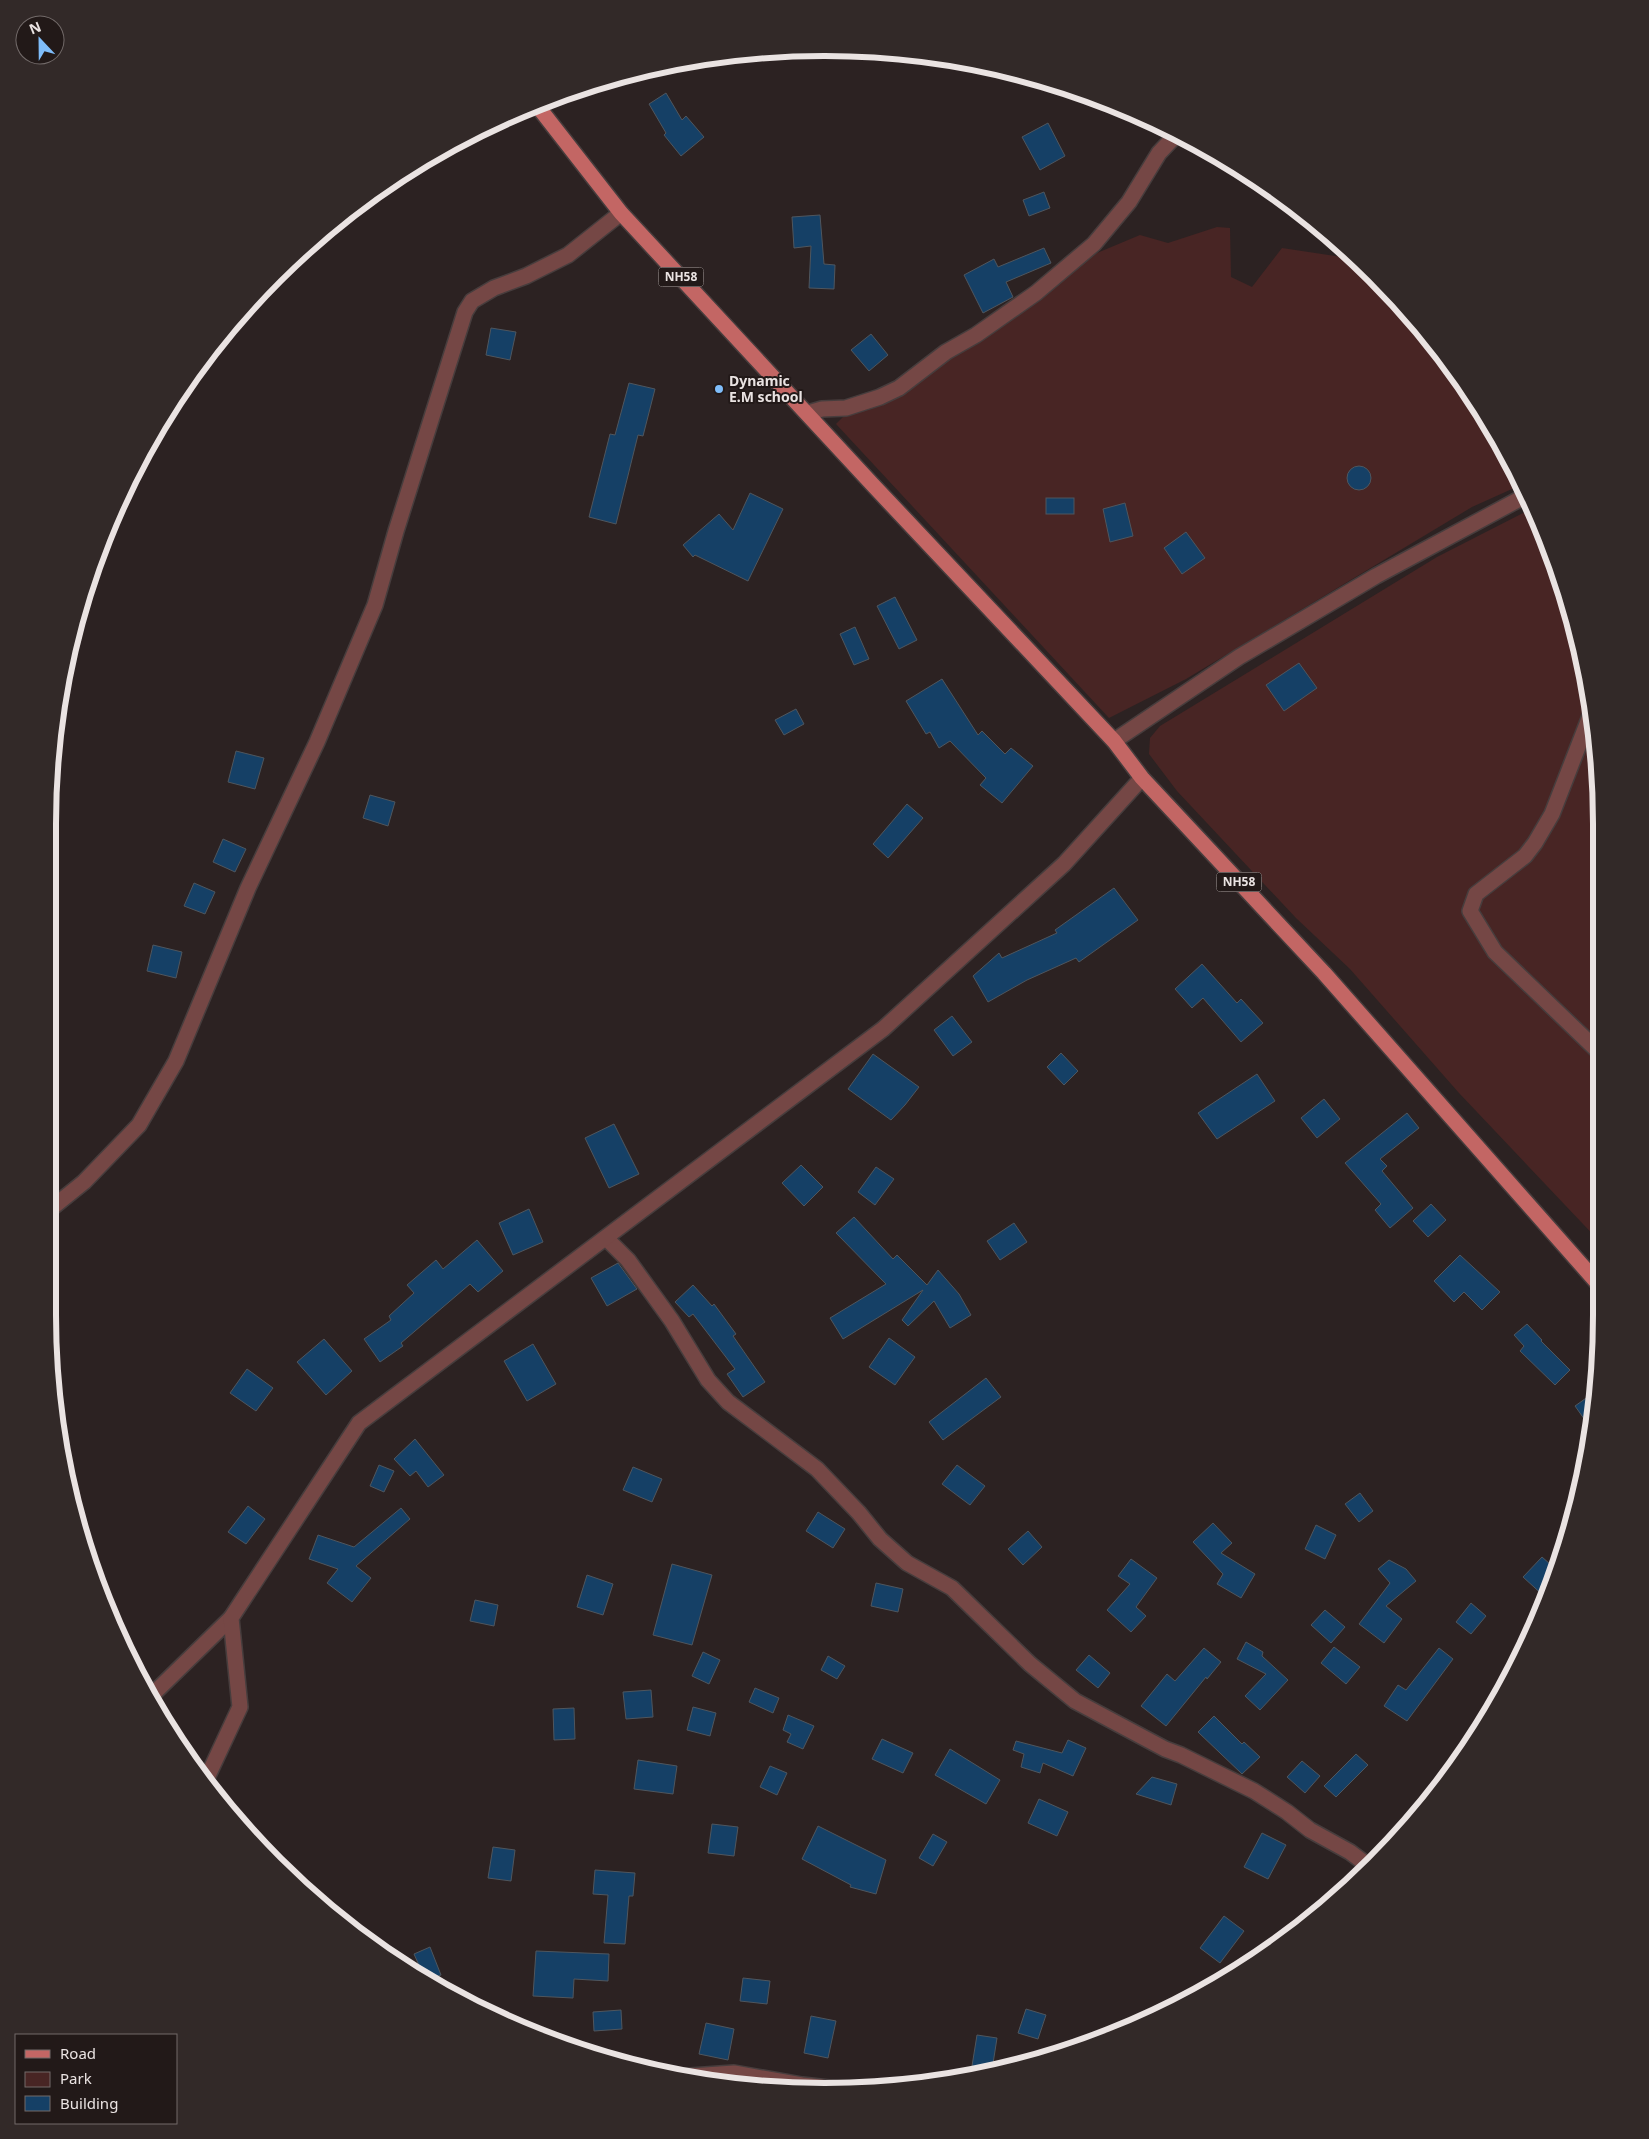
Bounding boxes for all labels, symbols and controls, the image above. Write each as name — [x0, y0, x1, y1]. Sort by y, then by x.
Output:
north arrow — [15, 15, 65, 65]
text: N — [26, 17, 44, 38]
road number: NH58 — [658, 268, 704, 286]
place label: Dynamic E.M school — [729, 371, 803, 406]
marker: Dynamic E.M school — [713, 383, 725, 395]
road number: NH58 — [1216, 872, 1262, 892]
legend — [15, 2034, 178, 2124]
text: Road — [60, 2043, 96, 2063]
text: Park — [60, 2068, 92, 2088]
text: Building — [60, 2093, 118, 2113]

